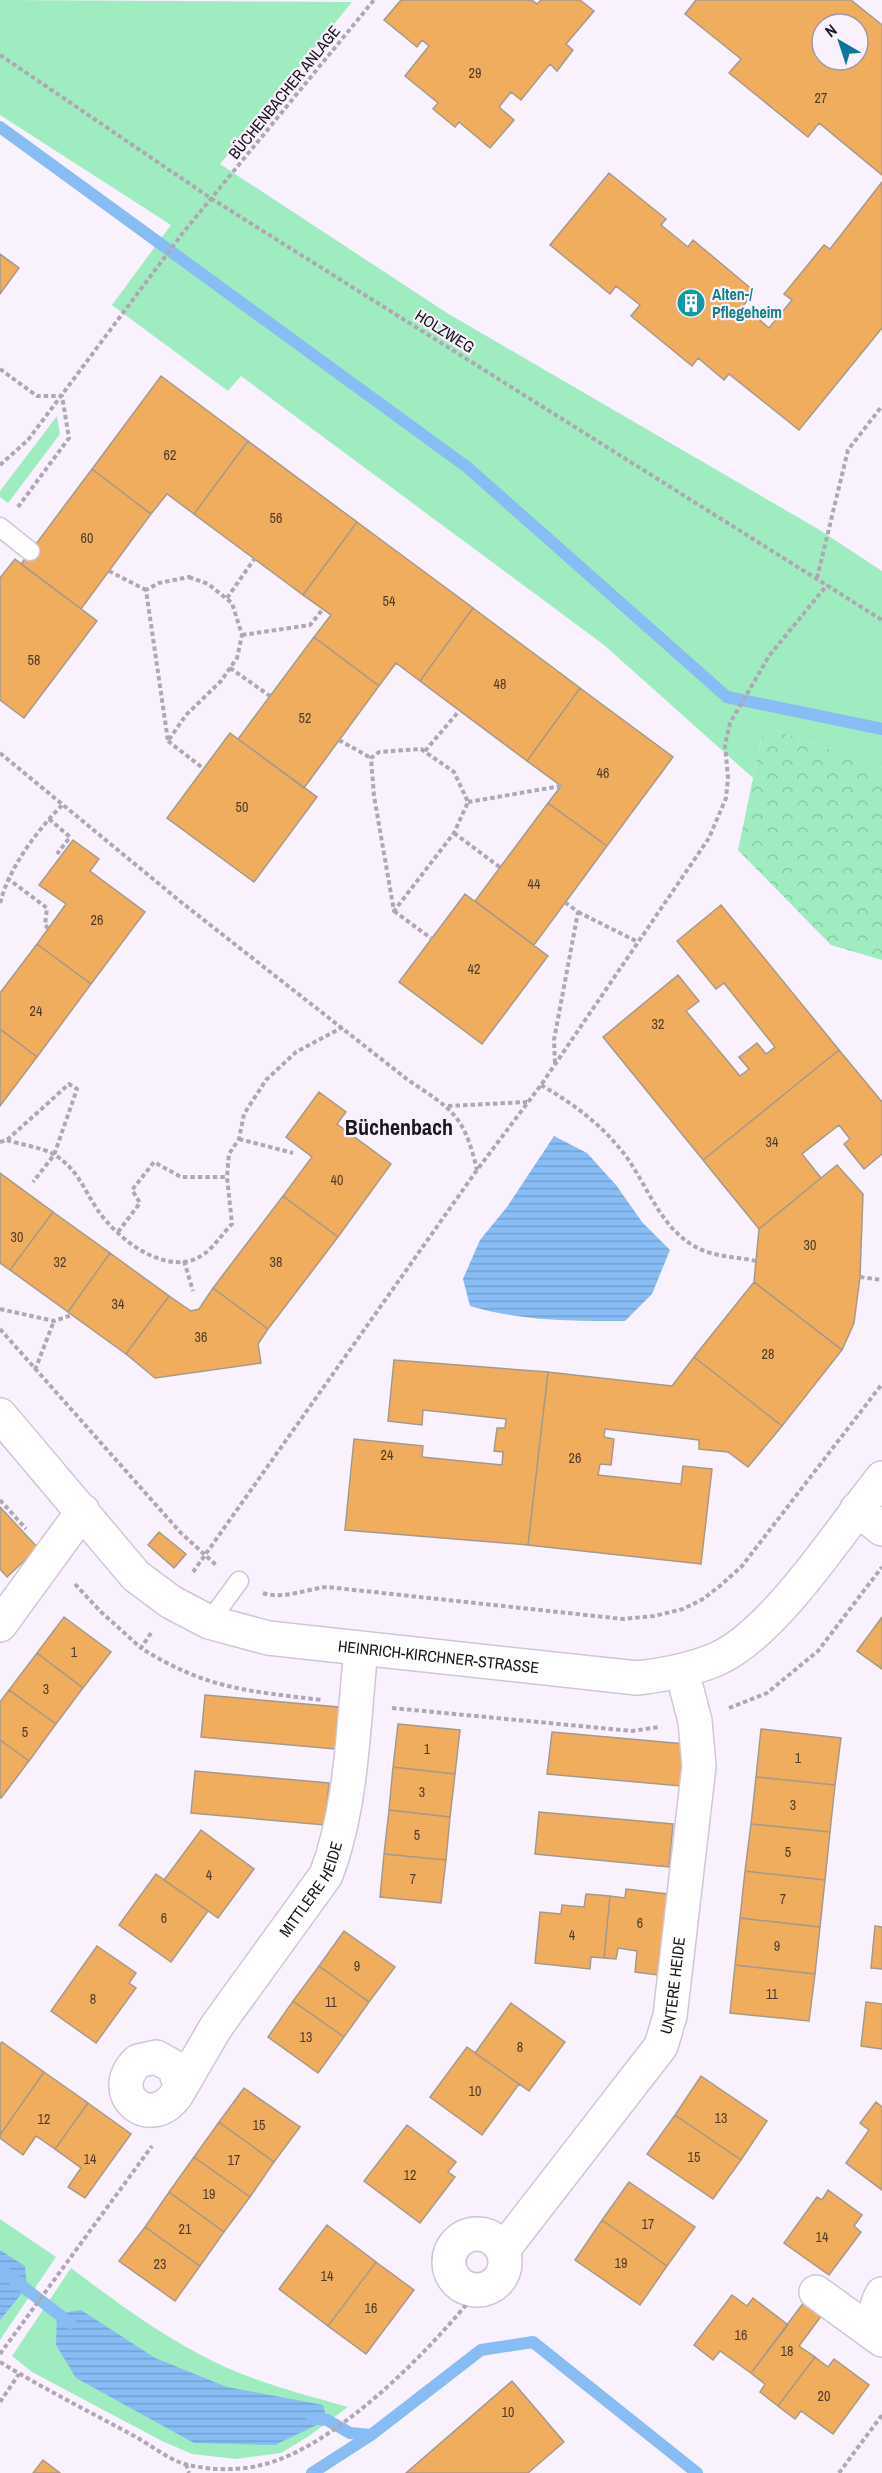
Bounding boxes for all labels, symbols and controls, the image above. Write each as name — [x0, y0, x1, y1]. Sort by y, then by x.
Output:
north arrow — [810, 12, 870, 72]
text: N — [820, 19, 841, 42]
street label: BÜCHENBACHER ANLAGE — [223, 20, 345, 164]
house number: 29 — [469, 64, 481, 82]
house number: 27 — [815, 89, 827, 107]
place label: Alten-/ Pflegeheim — [712, 283, 782, 323]
building icon: Alten-/ Pflegeheim — [675, 287, 707, 319]
street label: HOLZWEG — [411, 304, 479, 358]
house number: 62 — [164, 446, 176, 464]
house number: 56 — [270, 509, 282, 527]
house number: 60 — [81, 529, 93, 547]
house number: 54 — [383, 592, 396, 610]
house number: 58 — [28, 651, 40, 669]
house number: 48 — [494, 675, 506, 693]
house number: 52 — [299, 709, 311, 727]
house number: 46 — [597, 764, 609, 782]
house number: 50 — [236, 798, 248, 816]
house number: 44 — [528, 875, 541, 893]
house number: 26 — [91, 911, 103, 929]
house number: 42 — [468, 960, 480, 978]
house number: 24 — [30, 1002, 43, 1020]
house number: 32 — [652, 1015, 664, 1033]
district label: Büchenbach — [345, 1112, 453, 1142]
house number: 34 — [766, 1133, 779, 1151]
house number: 40 — [331, 1171, 343, 1189]
house number: 30 — [11, 1228, 23, 1246]
house number: 30 — [804, 1236, 816, 1254]
house number: 32 — [54, 1253, 66, 1271]
house number: 38 — [270, 1253, 282, 1271]
house number: 34 — [112, 1295, 125, 1313]
house number: 36 — [195, 1328, 207, 1346]
house number: 28 — [762, 1345, 774, 1363]
house number: 24 — [381, 1446, 394, 1464]
house number: 26 — [569, 1449, 581, 1467]
street label: HEINRICH-KIRCHNER-STRASSE — [337, 1635, 540, 1678]
house number: 1 — [71, 1643, 78, 1661]
house number: 3 — [43, 1680, 49, 1698]
house number: 5 — [22, 1723, 28, 1741]
house number: 1 — [424, 1740, 431, 1758]
house number: 1 — [795, 1749, 802, 1767]
house number: 3 — [419, 1783, 425, 1801]
house number: 3 — [790, 1796, 796, 1814]
house number: 5 — [414, 1826, 420, 1844]
street label: MITTLERE HEIDE — [274, 1839, 347, 1941]
house number: 5 — [785, 1843, 791, 1861]
house number: 4 — [206, 1866, 213, 1884]
house number: 7 — [410, 1870, 416, 1888]
house number: 7 — [780, 1890, 786, 1908]
house number: 6 — [161, 1909, 167, 1927]
house number: 6 — [637, 1914, 643, 1932]
house number: 4 — [569, 1926, 576, 1944]
street label: UNTERE HEIDE — [654, 1936, 690, 2037]
house number: 9 — [774, 1937, 780, 1955]
house number: 9 — [354, 1957, 360, 1975]
house number: 11 — [766, 1985, 779, 2003]
house number: 8 — [90, 1990, 96, 2008]
house number: 11 — [325, 1993, 338, 2011]
house number: 13 — [300, 2028, 312, 2046]
house number: 8 — [517, 2038, 523, 2056]
house number: 10 — [469, 2082, 481, 2100]
house number: 13 — [715, 2109, 727, 2127]
house number: 12 — [38, 2110, 50, 2128]
house number: 15 — [253, 2116, 265, 2134]
house number: 15 — [688, 2148, 700, 2166]
house number: 14 — [84, 2150, 97, 2168]
house number: 17 — [228, 2151, 240, 2169]
house number: 12 — [404, 2166, 416, 2184]
house number: 19 — [203, 2185, 215, 2203]
house number: 17 — [642, 2215, 654, 2233]
house number: 21 — [179, 2220, 192, 2238]
house number: 14 — [816, 2228, 829, 2246]
house number: 19 — [615, 2254, 627, 2272]
house number: 23 — [154, 2255, 166, 2273]
house number: 14 — [321, 2267, 334, 2285]
house number: 16 — [365, 2299, 377, 2317]
house number: 16 — [735, 2326, 747, 2344]
house number: 18 — [781, 2342, 793, 2360]
house number: 20 — [818, 2387, 830, 2405]
house number: 10 — [502, 2403, 514, 2421]

